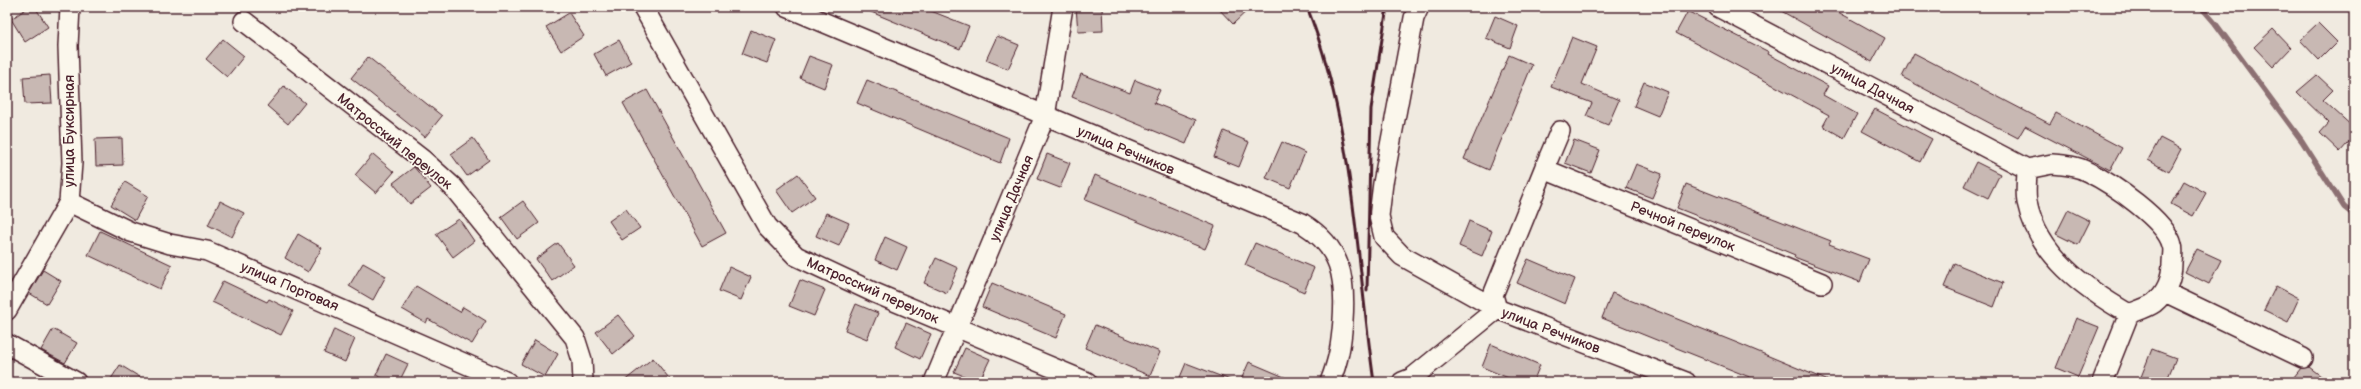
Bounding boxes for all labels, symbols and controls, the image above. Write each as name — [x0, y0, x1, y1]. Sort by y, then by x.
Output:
street label: улица Дачная — [1828, 59, 1918, 118]
street label: улица Буксирная — [61, 75, 78, 187]
street label: Матросский переулок — [334, 90, 456, 193]
street label: улица Речников — [1075, 122, 1178, 179]
street label: улица Дачная — [986, 152, 1037, 244]
street label: Речной переулок — [1628, 198, 1738, 255]
street label: Матросский переулок — [804, 254, 942, 328]
street label: улица Портовая — [238, 258, 342, 315]
street label: улица Речников — [1499, 304, 1603, 357]

